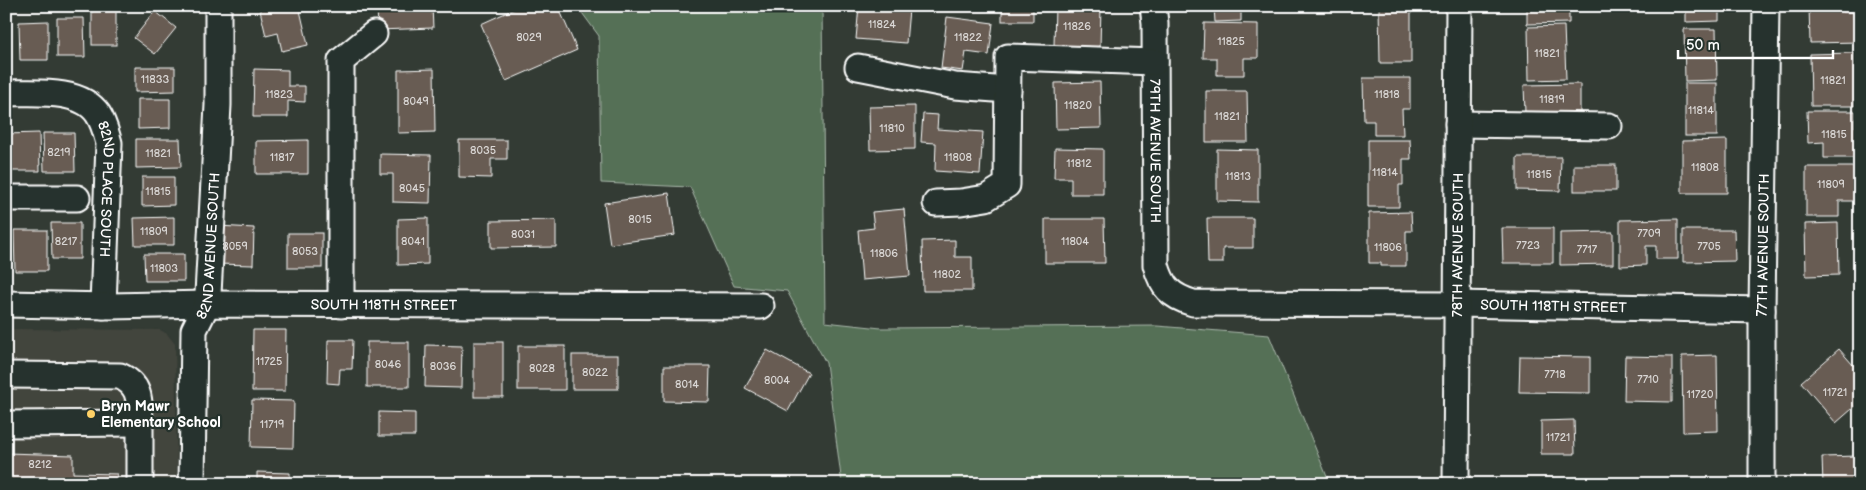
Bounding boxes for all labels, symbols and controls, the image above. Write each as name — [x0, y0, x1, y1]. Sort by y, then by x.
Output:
house number: 11824 — [868, 18, 896, 31]
house number: 11826 — [1063, 20, 1091, 33]
scale bar — [1678, 28, 1834, 60]
house number: 8029 — [516, 31, 542, 44]
house number: 11822 — [954, 31, 982, 44]
house number: 11825 — [1217, 35, 1245, 48]
text: 50 m — [1686, 36, 1720, 55]
house number: 11821 — [1534, 47, 1560, 60]
house number: 11833 — [141, 73, 169, 86]
house number: 11821 — [1820, 74, 1846, 87]
street label: 79TH AVENUE SOUTH — [1147, 79, 1164, 223]
house number: 11823 — [265, 88, 293, 101]
house number: 11818 — [1374, 88, 1400, 101]
house number: 11819 — [1539, 93, 1565, 106]
house number: 8049 — [403, 95, 429, 108]
house number: 11820 — [1064, 99, 1092, 112]
house number: 11814 — [1688, 104, 1714, 117]
house number: 11821 — [1214, 110, 1240, 123]
street label: 82ND PLACE SOUTH — [94, 118, 118, 257]
house number: 11810 — [879, 122, 905, 135]
house number: 11815 — [1821, 128, 1847, 141]
house number: 8035 — [470, 144, 496, 157]
house number: 8219 — [47, 146, 71, 159]
house number: 11821 — [145, 147, 171, 160]
house number: 11817 — [270, 151, 295, 164]
house number: 11808 — [944, 151, 972, 164]
house number: 11812 — [1066, 157, 1092, 170]
house number: 11808 — [1691, 161, 1719, 174]
house number: 11814 — [1372, 166, 1398, 179]
house number: 11815 — [1526, 168, 1552, 181]
house number: 11813 — [1225, 170, 1251, 183]
street label: 82ND AVENUE SOUTH — [192, 172, 223, 322]
street label: 78TH AVENUE SOUTH — [1449, 173, 1466, 317]
street label: 77TH AVENUE SOUTH — [1754, 173, 1772, 317]
house number: 11809 — [1817, 178, 1845, 191]
house number: 8045 — [399, 182, 425, 195]
house number: 11815 — [145, 185, 171, 198]
house number: 8015 — [628, 213, 652, 226]
house number: 11809 — [140, 225, 168, 238]
house number: 7709 — [1637, 227, 1661, 240]
house number: 8031 — [511, 228, 535, 241]
house number: 8217 — [55, 235, 78, 248]
house number: 8041 — [401, 235, 425, 248]
house number: 11804 — [1061, 235, 1089, 248]
house number: 7723 — [1516, 239, 1540, 252]
house number: 8059 — [222, 240, 248, 253]
house number: 7705 — [1697, 240, 1721, 253]
house number: 11806 — [1374, 241, 1402, 254]
house number: 7717 — [1577, 243, 1598, 256]
house number: 8053 — [292, 245, 318, 258]
house number: 11806 — [870, 247, 898, 260]
house number: 11803 — [150, 262, 178, 275]
house number: 11802 — [933, 268, 961, 281]
street label: SOUTH 118TH STREET — [311, 296, 458, 313]
street label: SOUTH 118TH STREET — [1480, 296, 1628, 316]
house number: 11725 — [256, 355, 282, 368]
house number: 8046 — [375, 358, 401, 371]
house number: 8036 — [430, 360, 456, 373]
house number: 8028 — [529, 362, 555, 375]
house number: 8022 — [582, 366, 608, 379]
house number: 7718 — [1544, 368, 1566, 381]
house number: 7710 — [1637, 373, 1659, 386]
house number: 8004 — [764, 374, 790, 387]
house number: 8014 — [675, 378, 699, 391]
house number: 11721 — [1823, 386, 1847, 399]
house number: 11720 — [1687, 388, 1714, 401]
place label: Bryn Mawr Elementary School — [101, 398, 221, 431]
marker: Bryn Mawr Elementary School — [85, 408, 97, 420]
house number: 11719 — [260, 418, 284, 431]
house number: 11721 — [1546, 431, 1570, 444]
house number: 8212 — [28, 458, 52, 471]

